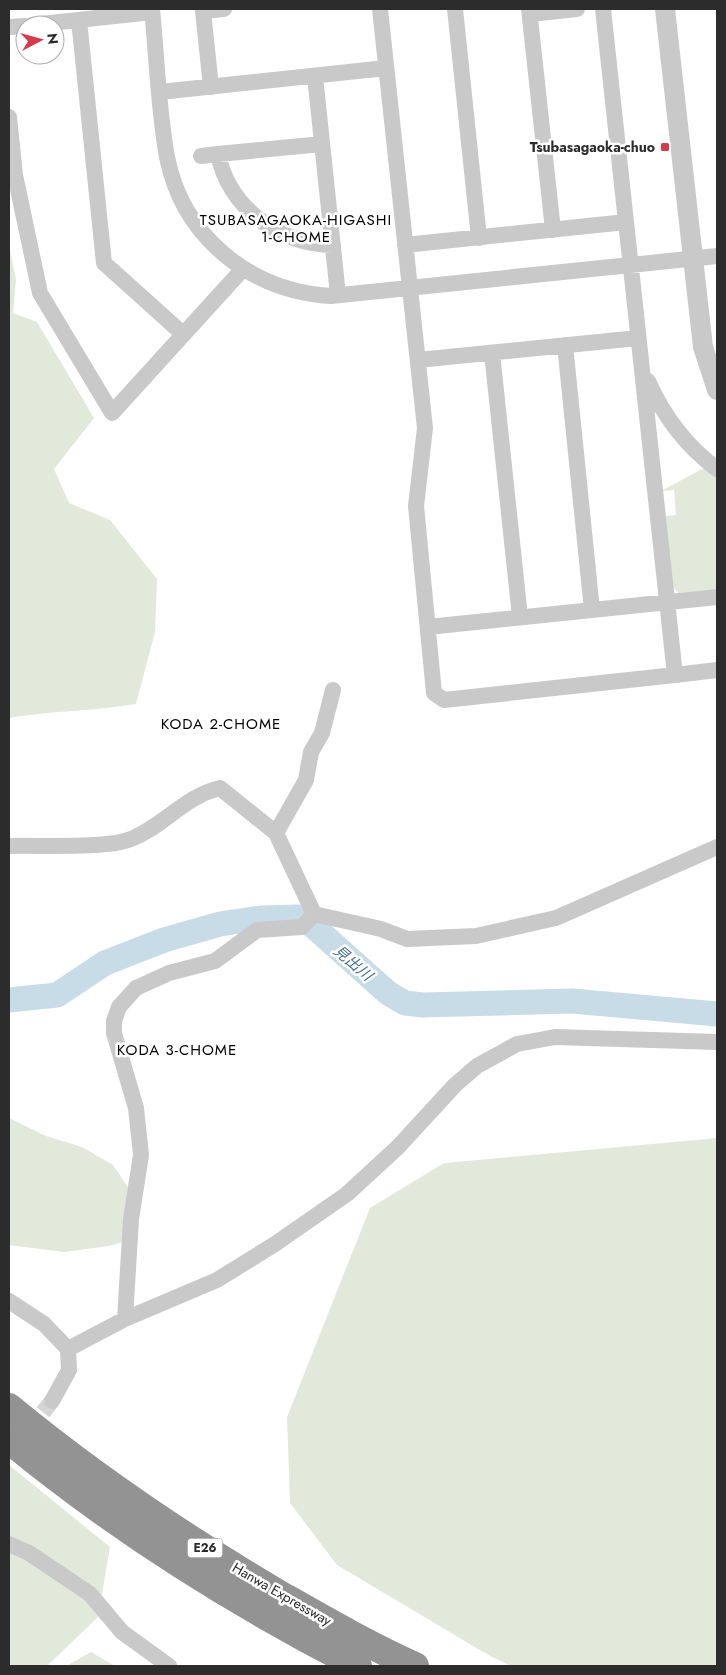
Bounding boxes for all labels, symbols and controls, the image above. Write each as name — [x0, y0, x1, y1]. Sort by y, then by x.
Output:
north arrow — [15, 15, 65, 65]
text: N — [42, 32, 63, 45]
place label: Tsubasagaoka-chuo — [530, 137, 655, 157]
marker: Tsubasagaoka-chuo — [659, 141, 671, 153]
district label: TSUBASAGAOKA-HIGASHI 1-CHOME — [200, 209, 392, 248]
district label: KODA 2-CHOME — [161, 713, 281, 735]
water label: 見出川 — [329, 940, 379, 987]
district label: KODA 3-CHOME — [117, 1039, 237, 1061]
road number: E26 — [188, 1539, 222, 1558]
street label: Hanwa Expressway — [229, 1557, 336, 1631]

